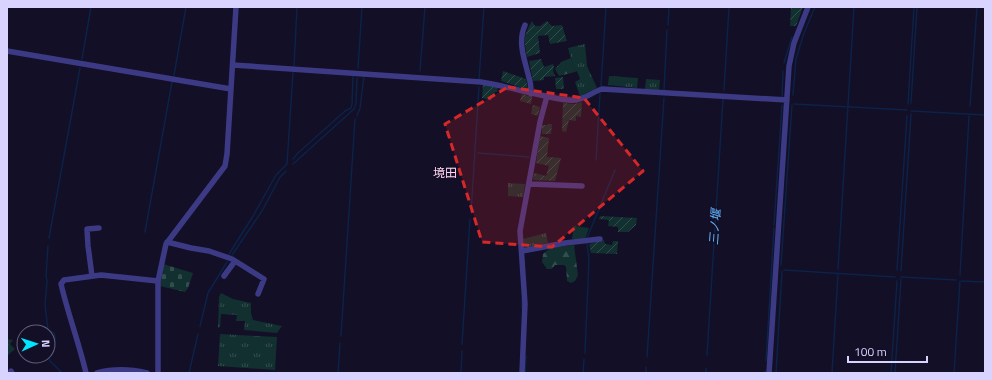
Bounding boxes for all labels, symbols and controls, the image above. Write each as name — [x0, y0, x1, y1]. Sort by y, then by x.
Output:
district label: 境田 — [433, 163, 457, 182]
water label: 三ノ堰 — [704, 206, 725, 246]
north arrow — [16, 324, 56, 364]
scale bar — [848, 338, 927, 364]
text: N — [38, 339, 54, 348]
text: 100 m — [854, 342, 887, 361]

